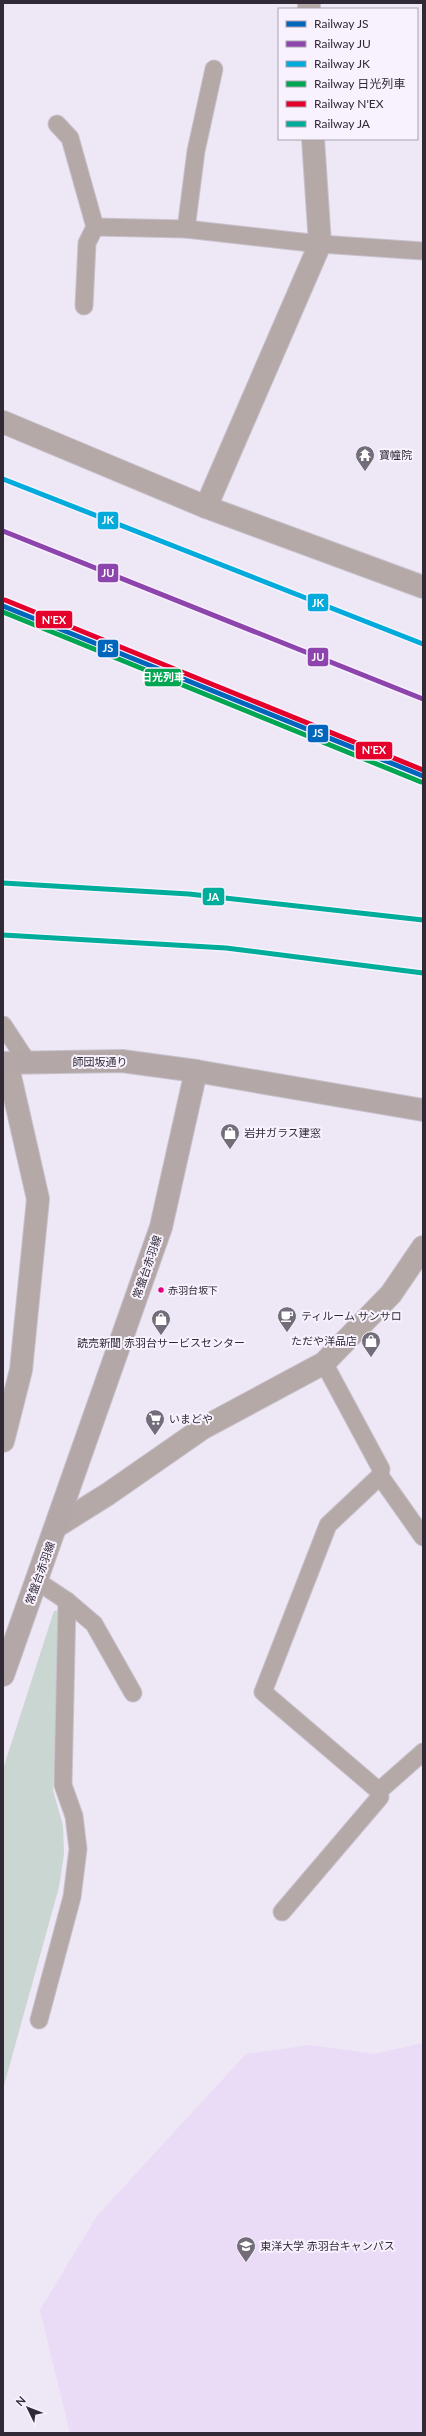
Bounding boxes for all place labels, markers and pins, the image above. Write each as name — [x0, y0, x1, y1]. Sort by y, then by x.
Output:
temple icon: 寶幢院 — [354, 444, 376, 472]
place label: 寶幢院 — [379, 448, 412, 461]
shop icon: 岩井ガラス建窓 — [219, 1122, 241, 1150]
place label: 岩井ガラス建窓 — [244, 1126, 321, 1139]
place label: 赤羽台坂下 — [168, 1284, 218, 1296]
marker: 赤羽台坂下 — [156, 1285, 166, 1295]
cafe icon: ティルーム サンサロ — [276, 1305, 298, 1333]
shop icon: 読売新聞 赤羽台サービスセンター — [150, 1308, 172, 1336]
place label: ティルーム サンサロ — [301, 1309, 402, 1322]
shop icon: ただや洋品店 — [360, 1330, 382, 1358]
place label: ただや洋品店 — [291, 1334, 357, 1347]
place label: 読売新聞 赤羽台サービスセンター — [77, 1336, 245, 1349]
supermarket icon: いまどや — [144, 1408, 166, 1436]
place label: いまどや — [169, 1412, 213, 1425]
school or university icon: 東洋大学 赤羽台キャンパス — [235, 2235, 257, 2263]
place label: 東洋大学 赤羽台キャンパス — [260, 2239, 395, 2252]

